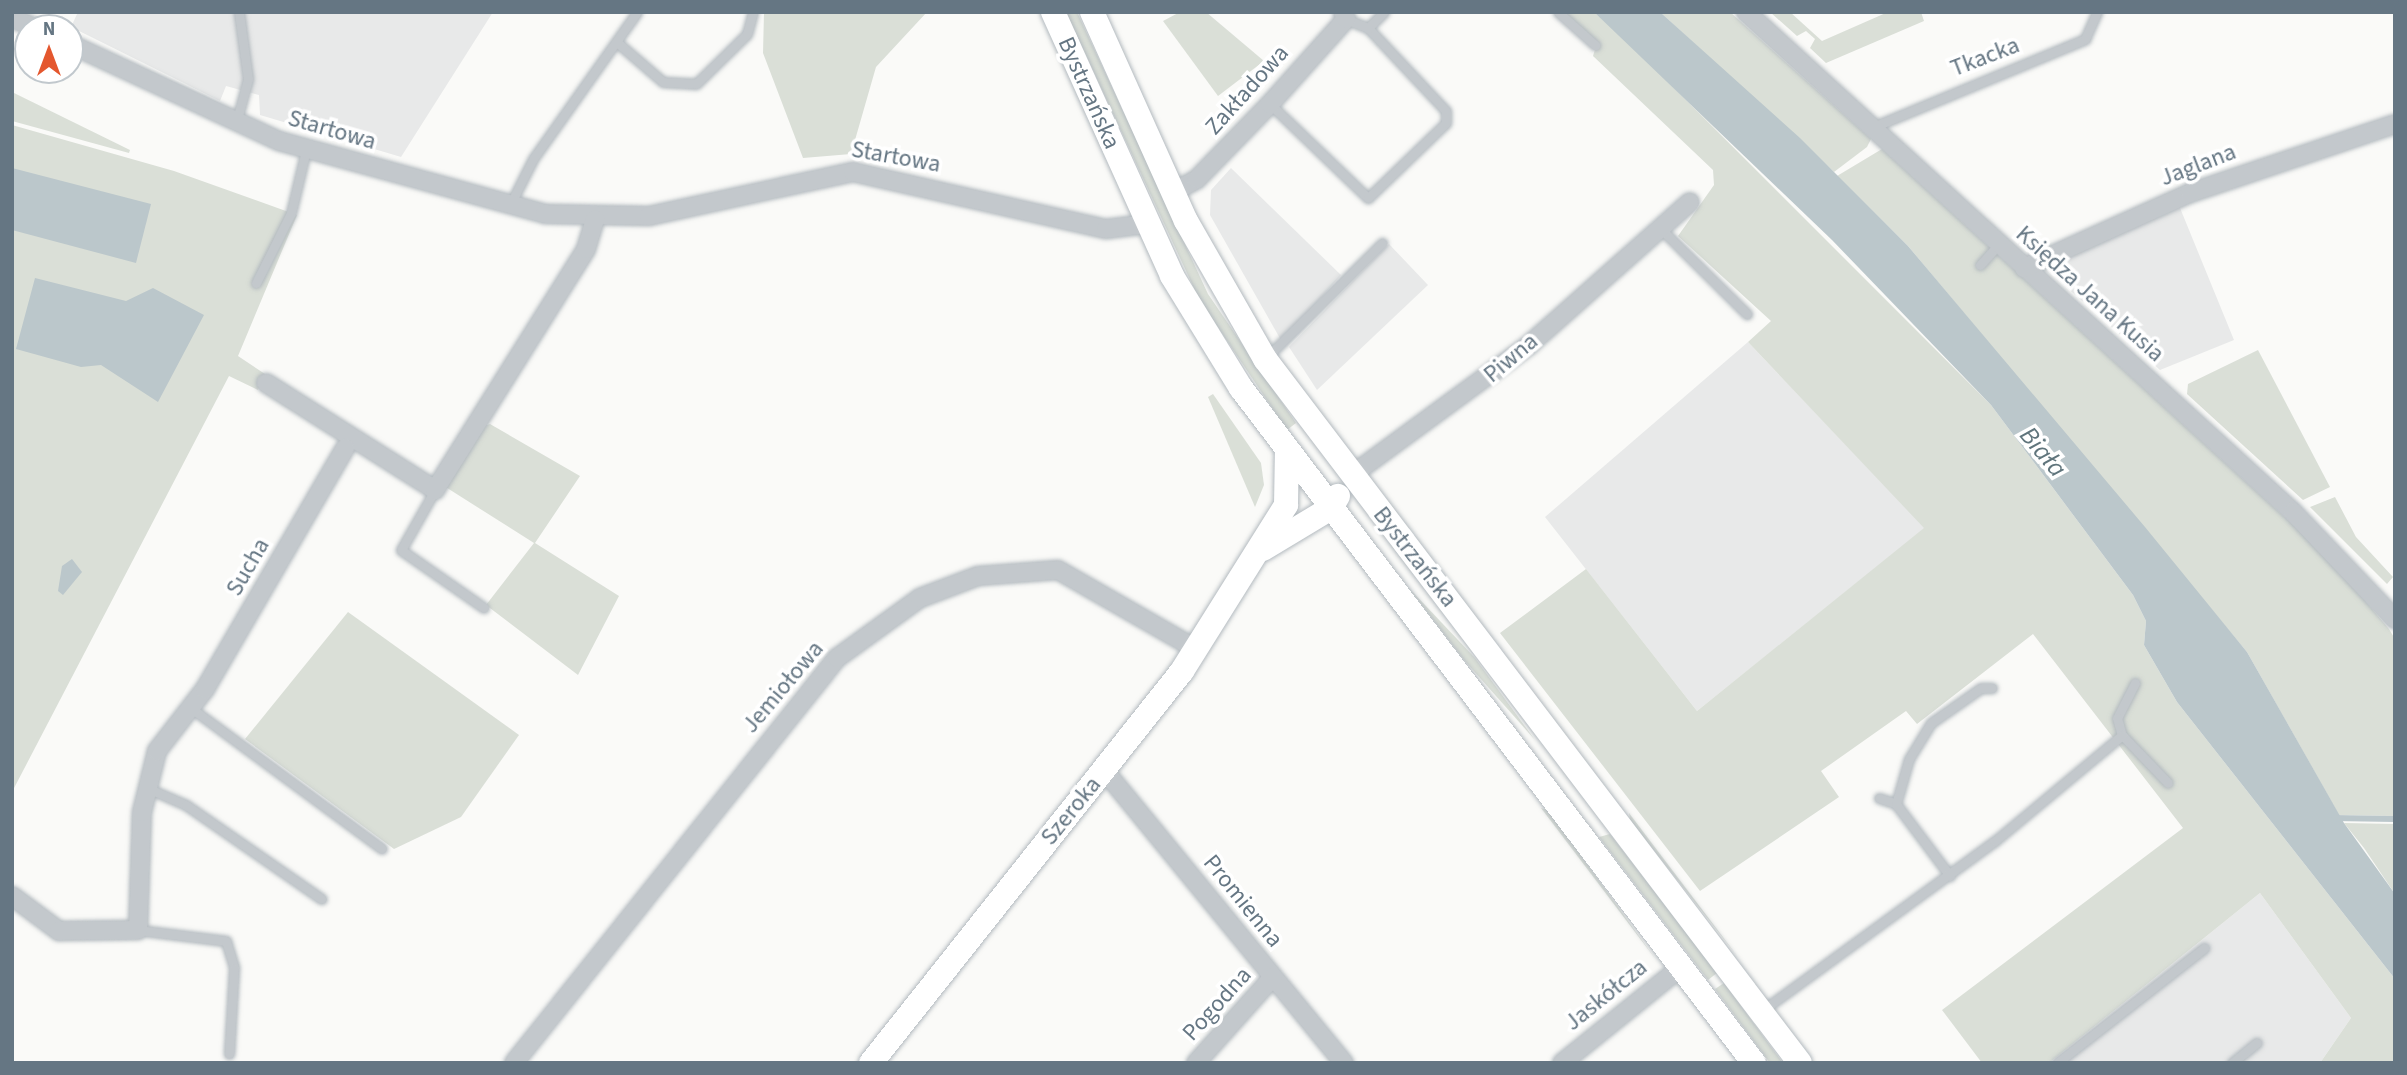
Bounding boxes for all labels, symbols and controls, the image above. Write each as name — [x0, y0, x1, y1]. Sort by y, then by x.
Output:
north arrow — [14, 14, 84, 84]
text: N — [43, 16, 55, 43]
street label: Tkacka — [1947, 31, 2023, 83]
street label: Bystrzańska — [1052, 33, 1126, 153]
street label: Zakładowa — [1199, 39, 1295, 141]
street label: Startowa — [285, 104, 379, 156]
street label: Startowa — [849, 135, 943, 179]
street label: Jaglana — [2156, 137, 2240, 193]
street label: Księdza Jana Kusia — [2010, 220, 2170, 368]
street label: Piwna — [1478, 327, 1544, 389]
water label: Biała — [2013, 420, 2073, 484]
street label: Bystrzańska — [1367, 501, 1463, 613]
street label: Sucha — [220, 533, 276, 601]
street label: Jemiołowa — [736, 635, 830, 739]
street label: Szeroka — [1035, 771, 1107, 851]
street label: Promienna — [1197, 849, 1289, 953]
street label: Jaskółcza — [1559, 953, 1653, 1037]
street label: Pogodna — [1176, 961, 1258, 1047]

